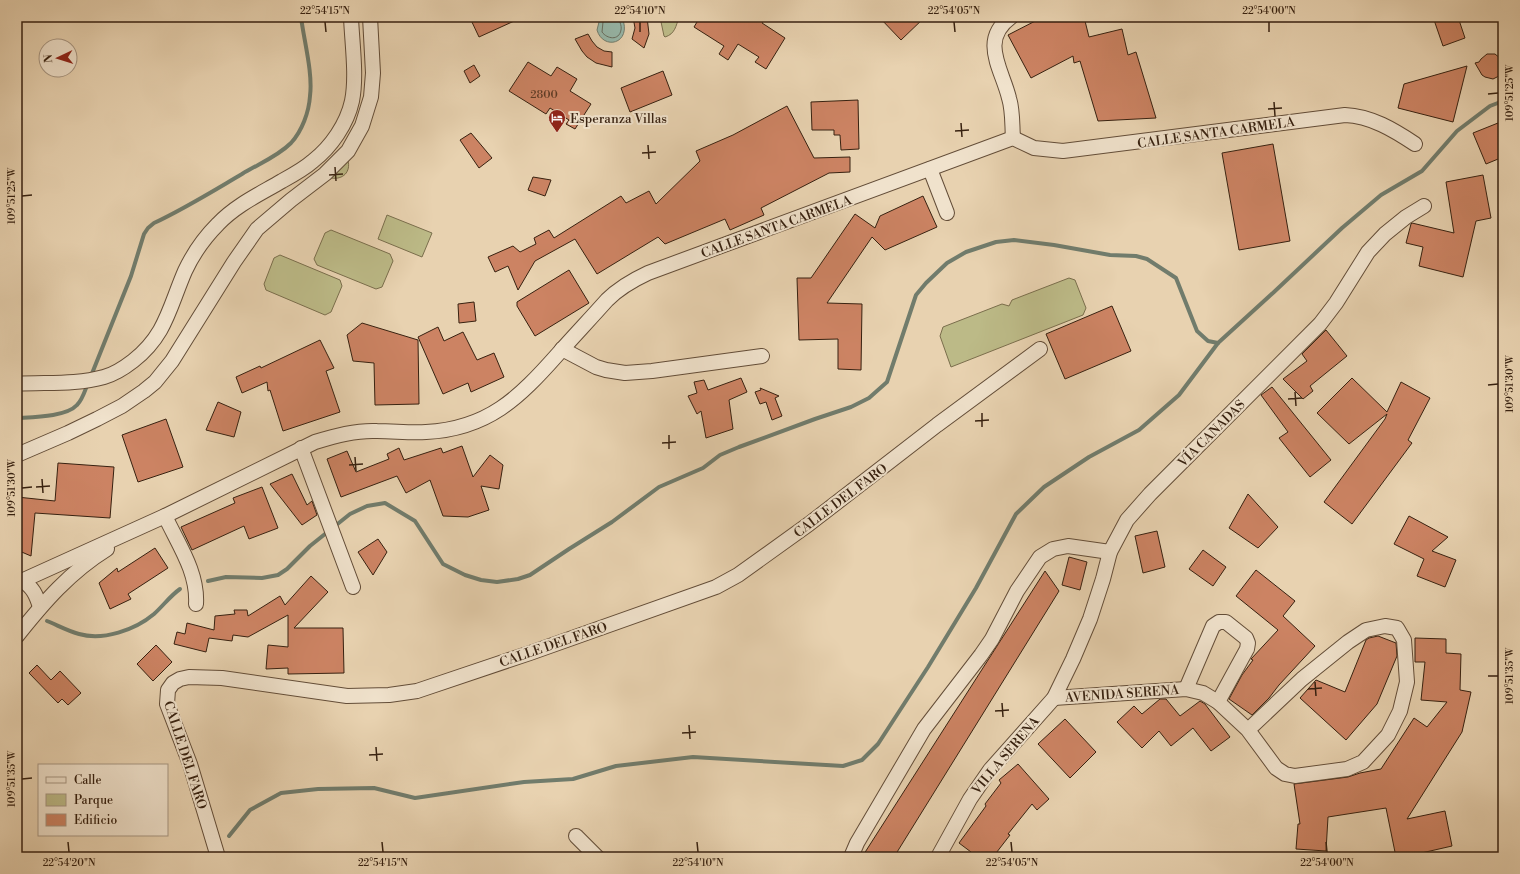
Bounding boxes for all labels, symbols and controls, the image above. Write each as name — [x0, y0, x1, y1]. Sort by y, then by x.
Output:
text: 22°54'15"N — [300, 5, 351, 17]
text: 22°54'10"N — [615, 5, 666, 17]
text: 22°54'05"N — [928, 5, 981, 17]
text: 22°54'00"N — [1242, 5, 1296, 17]
north arrow — [38, 38, 78, 78]
text: N — [42, 54, 56, 63]
text: 109°51'25"W — [1504, 64, 1516, 121]
house number: 2800 — [530, 88, 558, 102]
hotel icon: Esperanza Villas — [547, 108, 567, 133]
place label: Esperanza Villas — [570, 111, 667, 127]
street label: CALLE SANTA CARMELA — [1136, 114, 1297, 152]
text: 109°51'25"W — [6, 167, 18, 224]
street label: CALLE SANTA CARMELA — [699, 192, 855, 262]
text: 109°51'30"W — [1504, 354, 1516, 413]
street label: VÍA CANADAS — [1173, 396, 1249, 471]
text: 109°51'30"W — [6, 458, 18, 517]
street label: CALLE DEL FARO — [791, 460, 890, 541]
street label: CALLE DEL FARO — [497, 619, 609, 671]
text: 109°51'35"W — [1504, 647, 1516, 704]
street label: AVENIDA SERENA — [1064, 682, 1181, 706]
street label: CALLE DEL FARO — [160, 699, 210, 811]
street label: VILLA SERENA — [968, 713, 1044, 798]
text: 109°51'35"W — [6, 750, 18, 807]
legend — [38, 764, 168, 836]
text: Calle — [74, 773, 101, 788]
text: Parque — [74, 793, 113, 808]
text: Edificio — [74, 813, 117, 828]
text: 22°54'20"N — [43, 857, 96, 869]
text: 22°54'15"N — [358, 857, 409, 869]
text: 22°54'10"N — [673, 857, 724, 869]
text: 22°54'05"N — [986, 857, 1039, 869]
text: 22°54'00"N — [1300, 857, 1354, 869]

